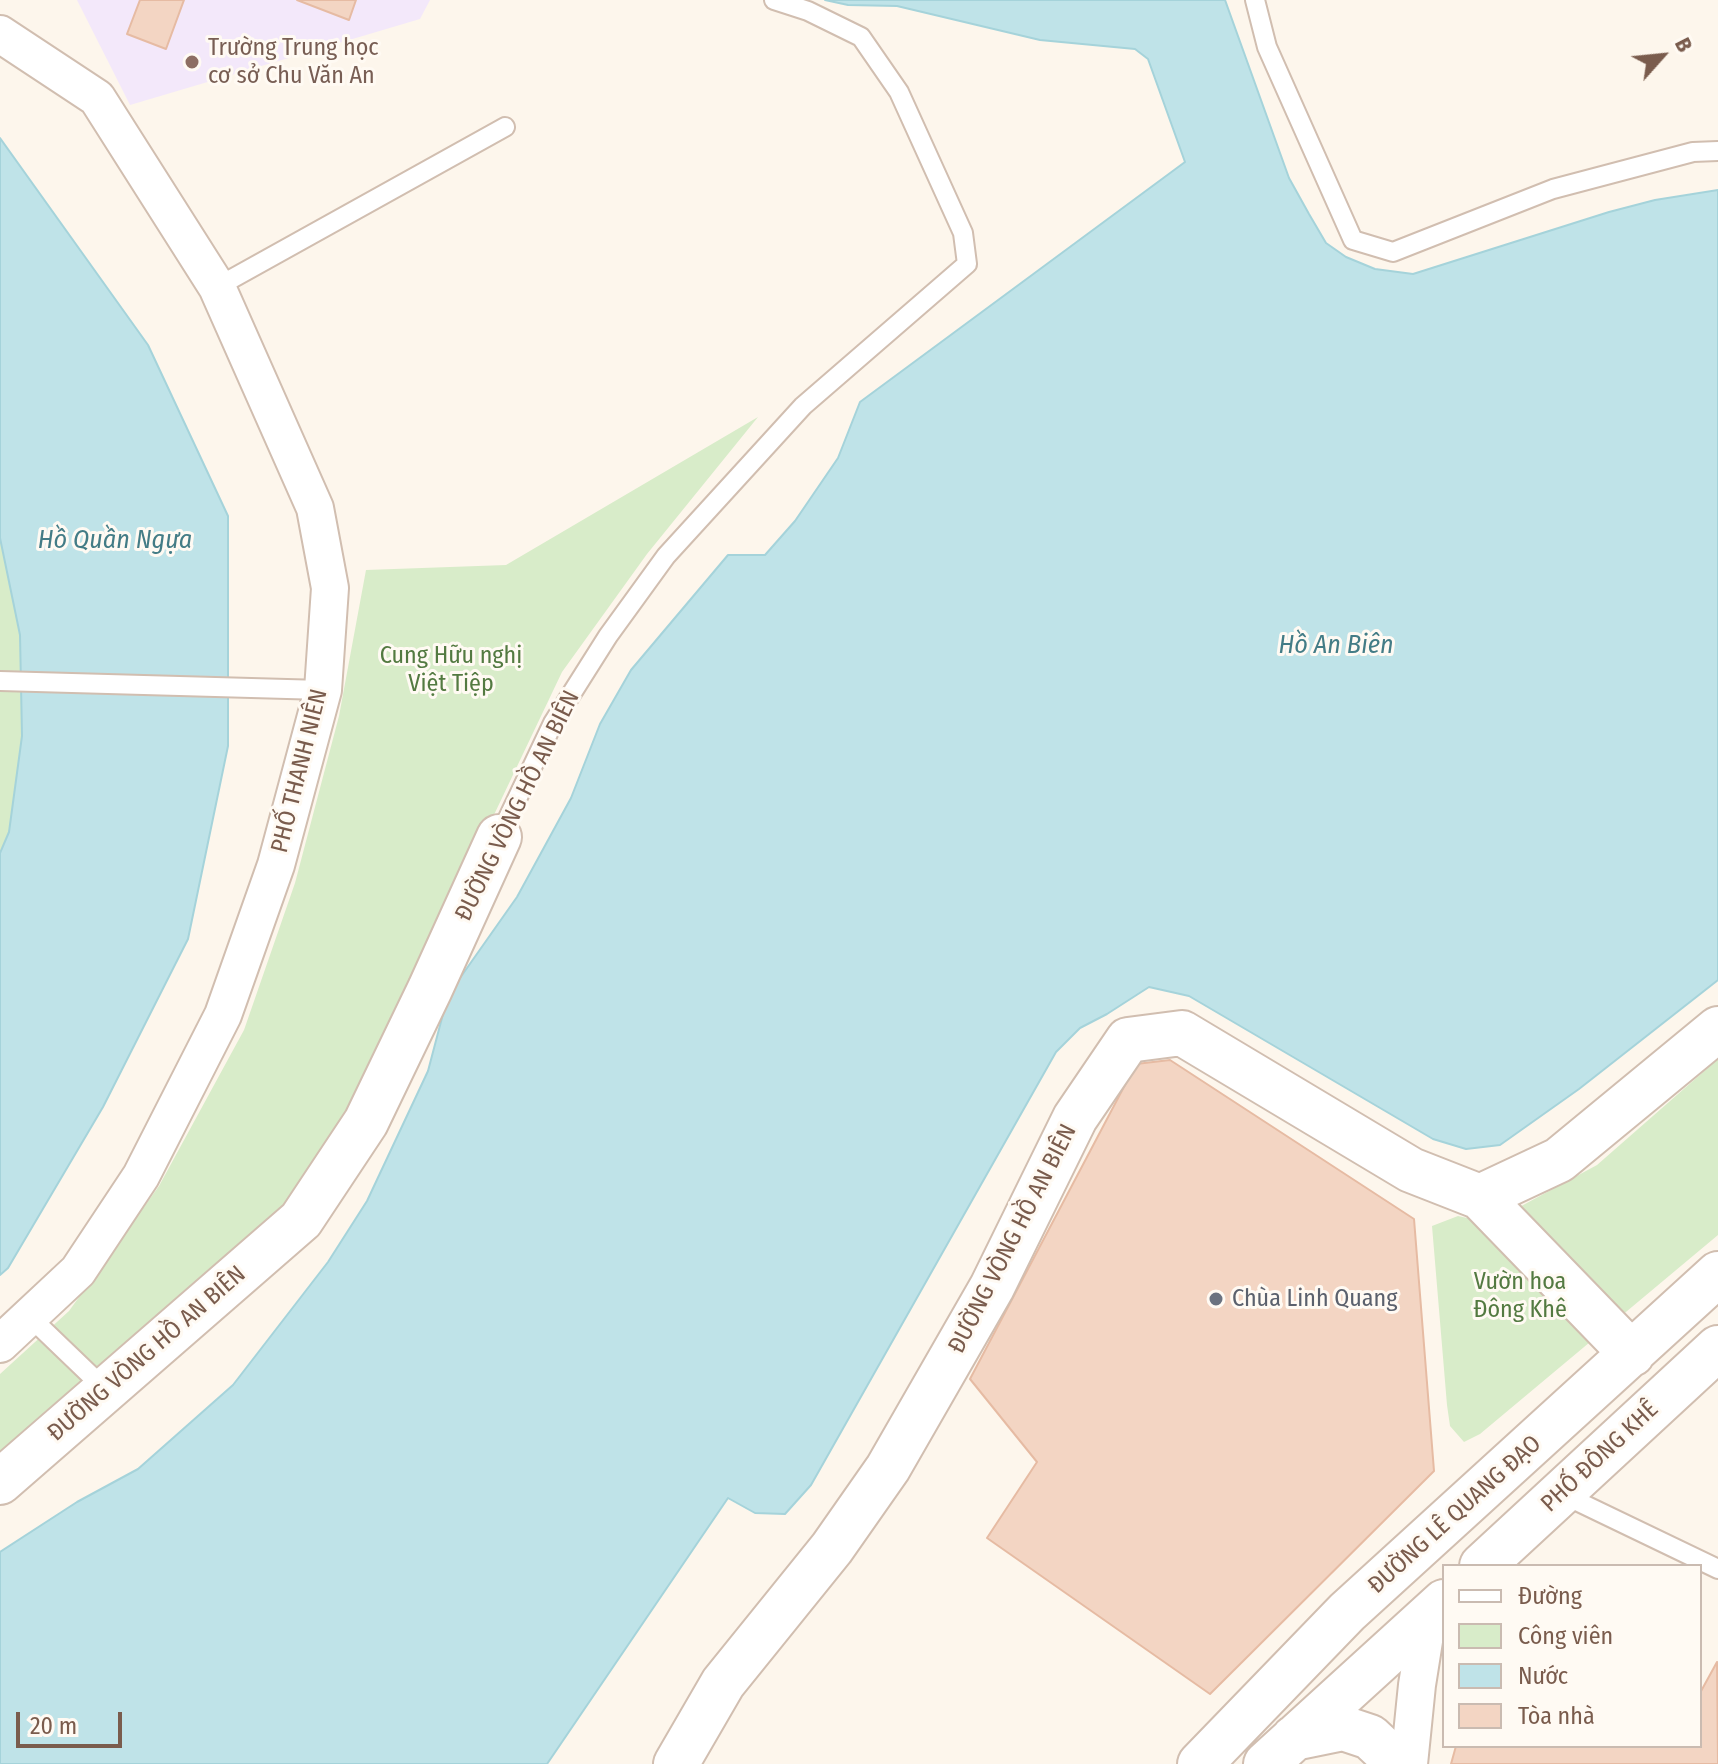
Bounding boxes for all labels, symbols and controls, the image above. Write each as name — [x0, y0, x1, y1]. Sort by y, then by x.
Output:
north arrow — [1622, 16, 1702, 96]
text: B — [1669, 33, 1699, 56]
place label: Trường Trung học cơ sở Chu Văn An — [208, 34, 379, 90]
marker: Trường Trung học cơ sở Chu Văn An — [183, 53, 201, 71]
water label: Hồ Quần Ngựa — [38, 525, 192, 557]
water label: Hồ An Biên — [1278, 630, 1394, 662]
park label: Cung Hữu nghị Việt Tiệp — [380, 642, 522, 698]
street label: PHỐ THANH NIÊN — [266, 686, 334, 856]
street label: ĐƯỜNG VÒNG HỒ AN BIÊN — [450, 686, 586, 926]
street label: ĐƯỜNG VÒNG HỒ AN BIÊN — [943, 1120, 1083, 1358]
street label: ĐƯỜNG VÒNG HỒ AN BIÊN — [42, 1260, 252, 1448]
park label: Vườn hoa Đông Khê — [1473, 1268, 1567, 1324]
place label: Chùa Linh Quang — [1232, 1285, 1397, 1313]
marker: Chùa Linh Quang — [1207, 1290, 1225, 1308]
street label: PHỐ ĐÔNG KHÊ — [1535, 1395, 1665, 1519]
street label: ĐƯỜNG LÊ QUANG ĐẠO — [1363, 1430, 1547, 1600]
legend — [1442, 1564, 1702, 1748]
text: Đường — [1518, 1582, 1582, 1610]
text: Công viên — [1518, 1622, 1613, 1650]
text: Nước — [1518, 1662, 1568, 1690]
scale bar — [20, 1696, 126, 1746]
text: Tòa nhà — [1518, 1702, 1595, 1730]
text: 20 m — [30, 1712, 77, 1740]

